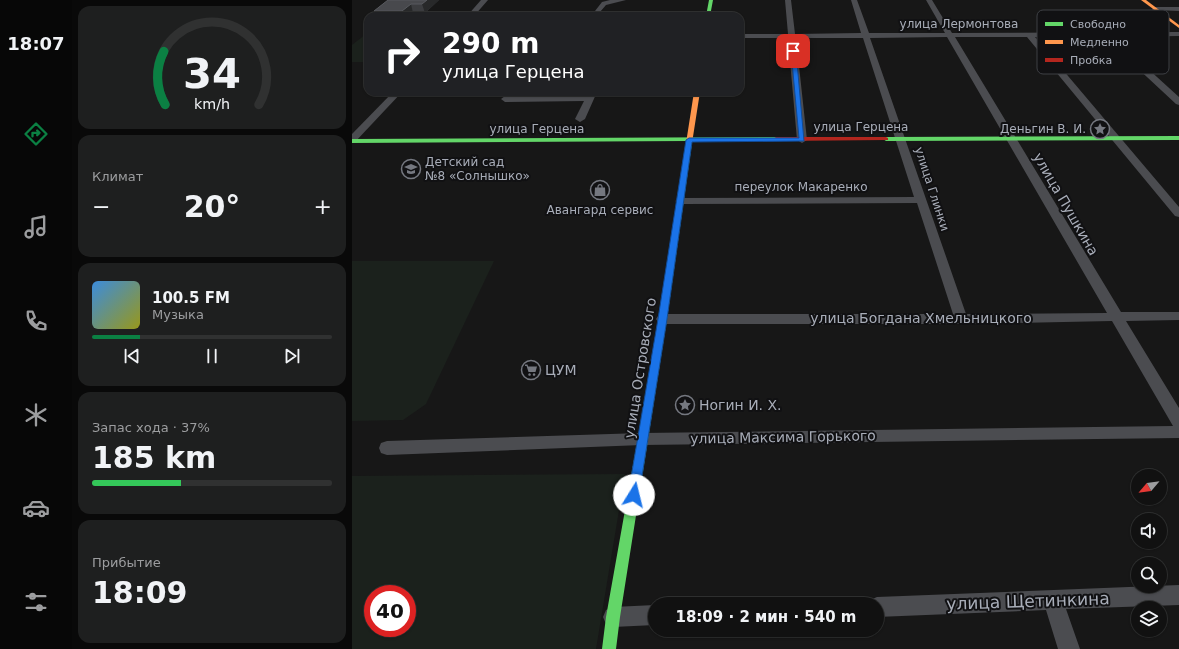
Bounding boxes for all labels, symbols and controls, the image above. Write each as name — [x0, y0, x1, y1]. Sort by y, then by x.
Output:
legend — [1037, 10, 1169, 74]
street label: улица Лермонтова — [900, 17, 1018, 31]
text: Свободно — [1070, 18, 1126, 31]
text: 290 m — [442, 27, 539, 60]
icon: right — [376, 28, 428, 80]
text: 18:07 — [7, 33, 65, 54]
pin — [776, 34, 810, 68]
text: Медленно — [1070, 36, 1129, 49]
icon: arrive — [782, 40, 804, 62]
text: 34 — [183, 49, 241, 98]
text: Пробка — [1070, 54, 1112, 67]
text: улица Герцена — [442, 61, 584, 82]
text: km/h — [194, 96, 230, 112]
place icon: Деньгин В. И. — [1089, 118, 1111, 140]
icon: directions — [22, 120, 50, 148]
street label: улица Герцена — [814, 120, 908, 134]
street label: улица Герцена — [490, 122, 584, 136]
place label: Деньгин В. И. — [1000, 122, 1086, 136]
street label: улица Глинки — [912, 145, 952, 233]
street label: улица Пушкина — [1030, 150, 1102, 258]
place label: Детский сад №8 «Солнышко» — [425, 155, 530, 183]
school or university icon: Детский сад №8 «Солнышко» — [400, 158, 422, 180]
text: Климат — [92, 169, 143, 184]
shop icon: Авангард сервис — [589, 179, 611, 201]
street label: переулок Макаренко — [734, 180, 868, 194]
text: 20° — [184, 189, 240, 224]
text: − — [92, 194, 110, 219]
text: + — [314, 194, 332, 219]
place label: Авангард сервис — [547, 203, 653, 217]
icon: music — [22, 213, 50, 241]
text: 100.5 FM — [152, 289, 230, 307]
street label: улица Островского — [621, 297, 659, 439]
icon: phone — [22, 307, 50, 335]
text: Музыка — [152, 307, 204, 322]
street label: улица Богдана Хмельницкого — [810, 310, 1032, 326]
icon: previous — [121, 345, 143, 367]
icon: pause — [201, 345, 223, 367]
icon: next — [281, 345, 303, 367]
supermarket icon: ЦУМ — [520, 359, 542, 381]
place label: ЦУМ — [545, 362, 576, 378]
place icon: Ногин И. Х. — [674, 394, 696, 416]
place label: Ногин И. Х. — [699, 397, 782, 413]
icon: climate — [22, 401, 50, 429]
text: Запас хода · 37% — [92, 420, 210, 435]
street label: улица Максима Горького — [690, 427, 876, 447]
text: 185 km — [92, 440, 216, 475]
north arrow — [1131, 469, 1167, 505]
map controls — [1131, 469, 1167, 637]
position arrow — [613, 474, 655, 516]
icon: car — [22, 494, 50, 522]
button: sound — [1131, 513, 1167, 549]
text: Прибытие — [92, 555, 161, 570]
button: search — [1131, 557, 1167, 593]
text: 18:09 — [92, 575, 188, 610]
speed limit sign: 40 — [364, 585, 416, 637]
icon: filters — [22, 588, 50, 616]
street label: улица Щетинкина — [946, 588, 1110, 614]
button: layers — [1131, 601, 1167, 637]
text: 18:09 · 2 мин · 540 m — [676, 608, 857, 626]

